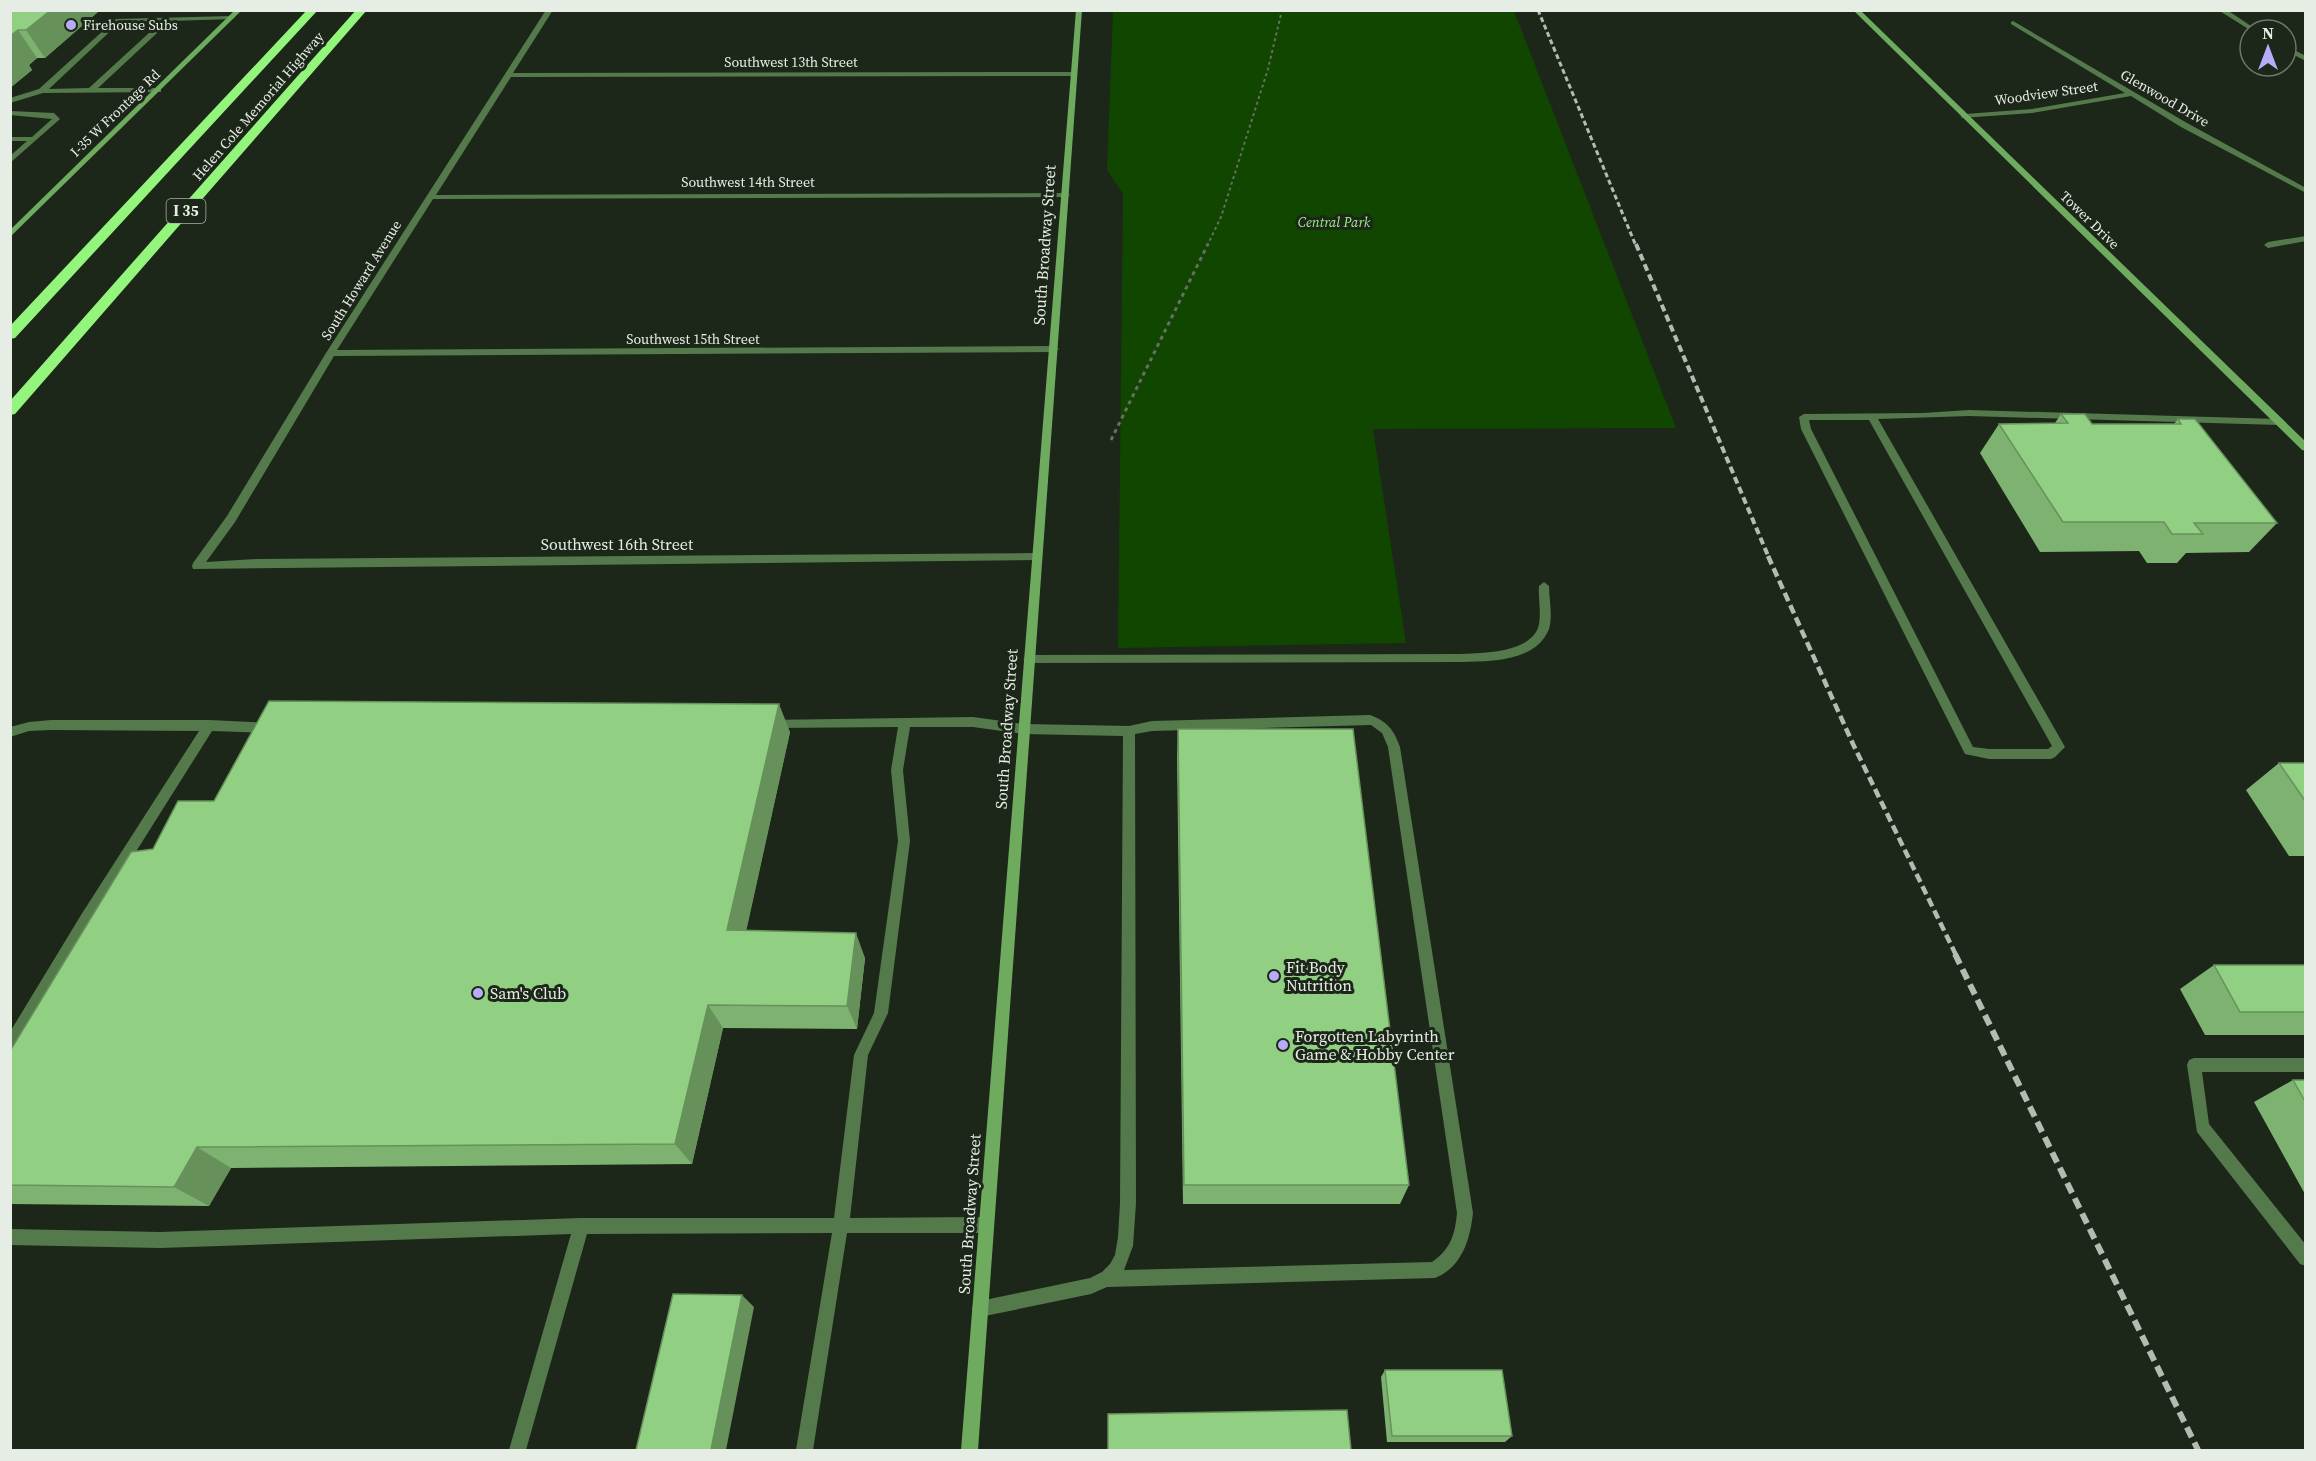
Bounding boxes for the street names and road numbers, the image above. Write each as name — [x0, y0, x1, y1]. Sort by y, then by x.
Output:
street label: Helen Cole Memorial Highway — [188, 27, 329, 185]
street label: Southwest 13th Street — [724, 52, 858, 72]
street label: Glenwood Drive — [2117, 64, 2213, 132]
street label: I-35 W Frontage Rd — [66, 65, 165, 161]
street label: Woodview Street — [1993, 76, 2099, 110]
street label: South Broadway Street — [1027, 163, 1061, 326]
street label: Southwest 14th Street — [681, 172, 815, 192]
street label: Tower Drive — [2056, 187, 2124, 253]
road number: I 35 — [166, 199, 206, 223]
street label: South Howard Avenue — [316, 216, 406, 344]
street label: Southwest 15th Street — [626, 329, 760, 349]
street label: Southwest 16th Street — [541, 533, 694, 555]
street label: South Broadway Street — [989, 647, 1023, 810]
street label: South Broadway Street — [952, 1132, 986, 1295]

